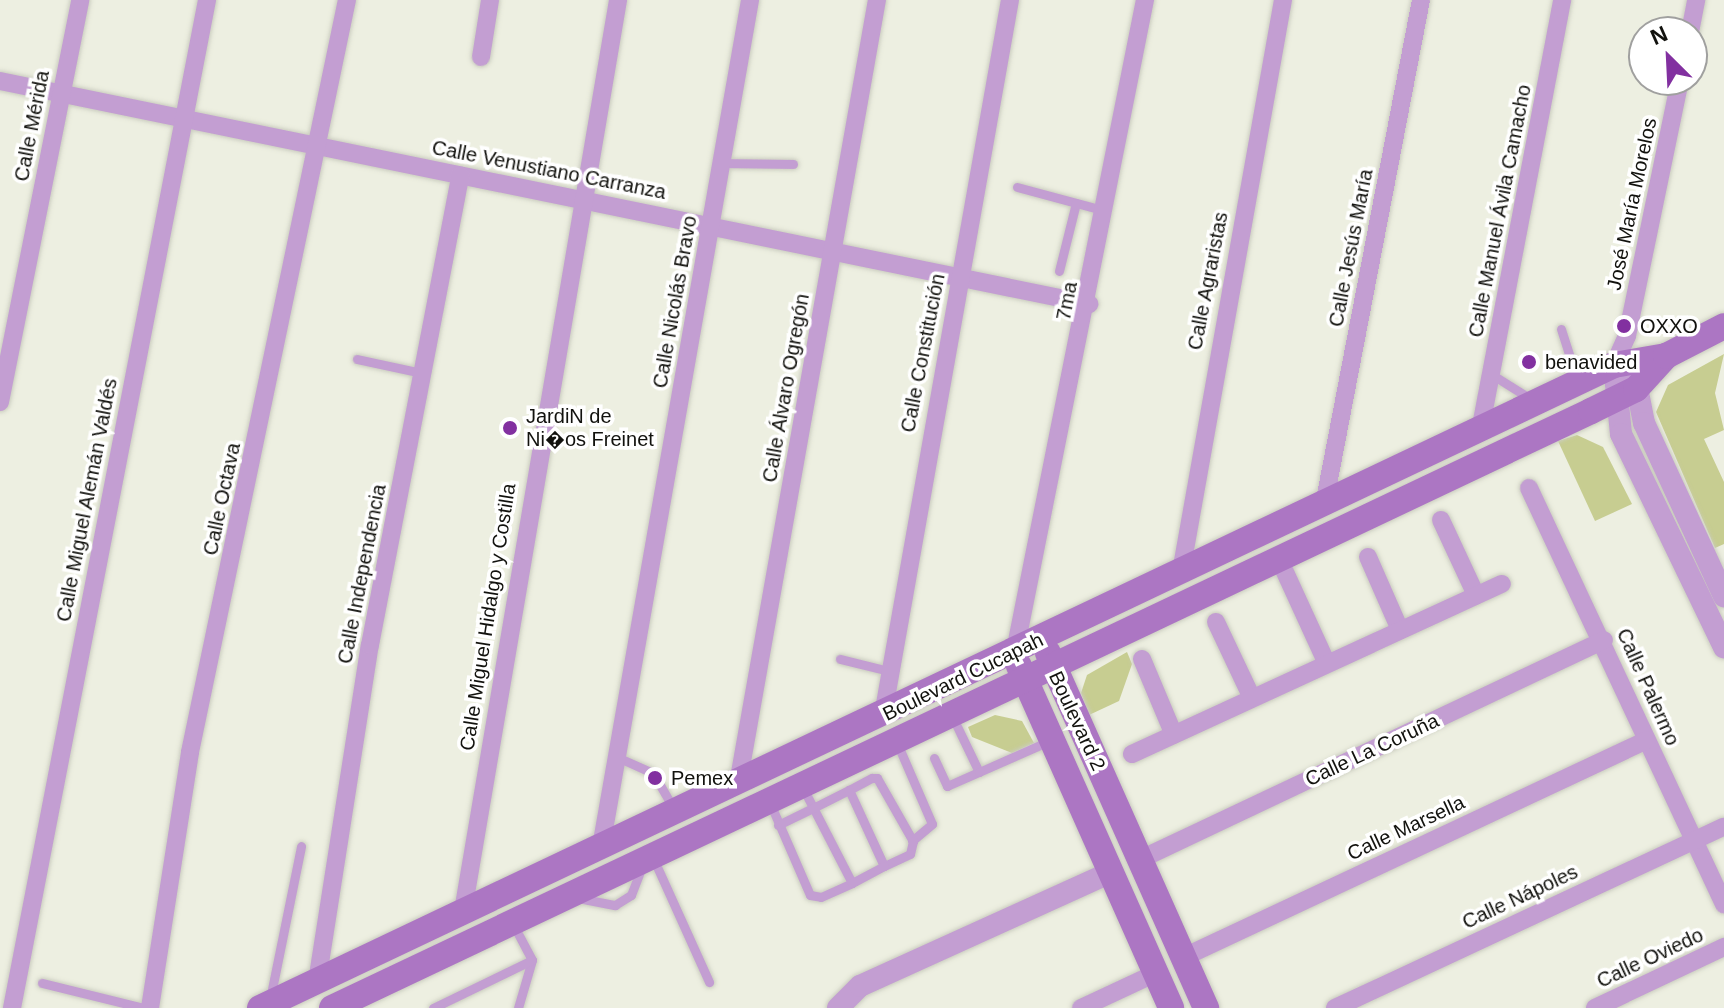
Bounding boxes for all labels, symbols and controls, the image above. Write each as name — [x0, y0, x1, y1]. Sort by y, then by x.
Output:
north arrow — [1628, 16, 1708, 96]
text: N — [1646, 21, 1671, 50]
street label: Calle Mérida — [10, 69, 54, 183]
street label: Calle Manuel Ávila Camacho — [1464, 83, 1536, 339]
street label: José María Morelos — [1602, 116, 1662, 292]
street label: Calle Venustiano Carranza — [430, 136, 668, 204]
street label: Calle Jesús María — [1324, 167, 1378, 329]
street label: Calle Agraristas — [1183, 209, 1233, 353]
street label: Calle Nicolás Bravo — [648, 214, 702, 390]
street label: Calle Constitución — [896, 272, 950, 434]
street label: 7ma — [1052, 280, 1082, 322]
street label: Calle Álvaro Ogregón — [758, 292, 814, 484]
place label: OXXO — [1640, 314, 1698, 338]
marker: OXXO — [1615, 317, 1633, 335]
place label: benavided — [1545, 350, 1637, 374]
marker: benavided — [1520, 353, 1538, 371]
street label: Calle Miguel Alemán Valdés — [51, 376, 123, 624]
place label: JardiN de Ni�os Freinet — [526, 404, 654, 451]
marker: JardiN de Ni�os Freinet — [501, 419, 519, 437]
street label: Calle Octava — [198, 441, 246, 557]
street label: Calle Independencia — [333, 482, 391, 666]
street label: Calle Miguel Hidalgo y Costilla — [455, 482, 521, 752]
street label: Calle Palermo — [1611, 625, 1685, 749]
street label: Boulevard Cucapah — [879, 628, 1047, 726]
street label: Boulevard 2 — [1044, 668, 1110, 774]
street label: Calle La Coruña — [1301, 709, 1443, 791]
place label: Pemex — [671, 766, 733, 790]
marker: Pemex — [646, 769, 664, 787]
street label: Calle Marsella — [1344, 790, 1468, 866]
street label: Calle Nápoles — [1459, 860, 1581, 934]
street label: Calle Oviedo — [1593, 923, 1707, 993]

